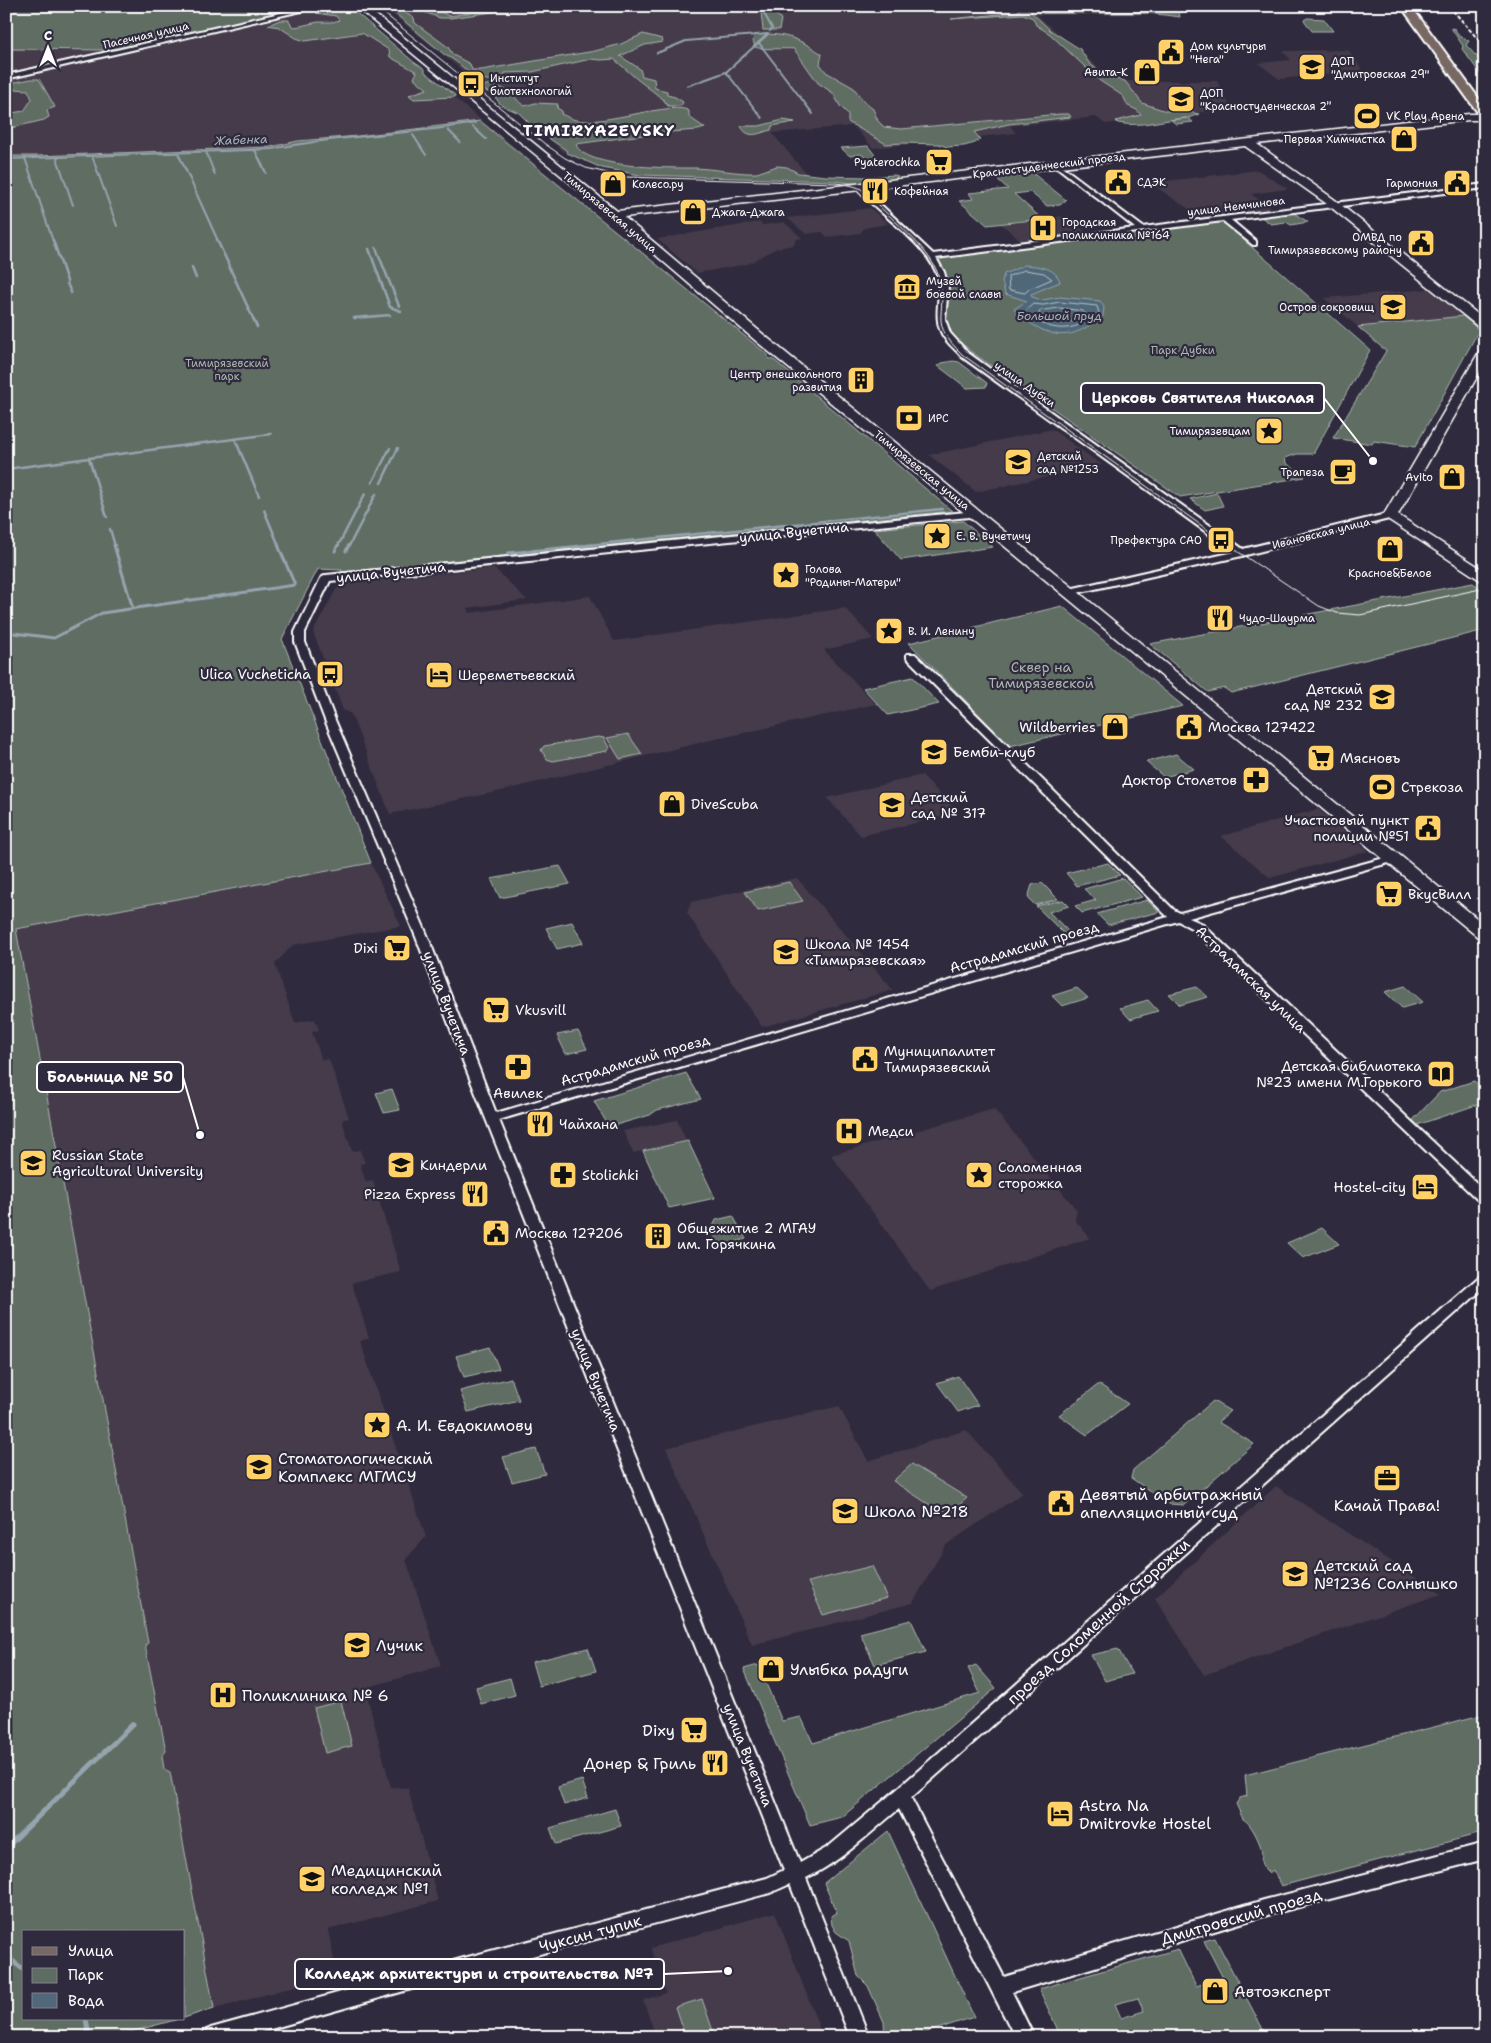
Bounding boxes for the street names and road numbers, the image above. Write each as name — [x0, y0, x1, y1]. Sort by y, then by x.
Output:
street label: Пасечная улица — [102, 18, 191, 53]
street label: Красностуденческий проезд — [972, 149, 1126, 182]
street label: Тимирязевская улица — [559, 168, 660, 257]
street label: улица Немчинова — [1186, 193, 1286, 220]
street label: улица Дубки — [991, 358, 1058, 411]
street label: Тимирязевская улица — [871, 427, 973, 514]
street label: Ивановская улица — [1271, 514, 1372, 553]
street label: улица Вучетича — [738, 517, 850, 547]
street label: улица Вучетича — [335, 557, 447, 587]
street label: Астрадамский проезд — [947, 917, 1101, 977]
street label: Астрадамская улица — [1192, 922, 1310, 1037]
street label: улица Вучетича — [419, 948, 475, 1058]
street label: Астрадамский проезд — [558, 1030, 712, 1090]
street label: улица Вучетича — [567, 1326, 625, 1435]
street label: проезд Соломенной Сторожки — [1002, 1534, 1194, 1709]
street label: улица Вучетича — [719, 1701, 777, 1810]
street label: Дмитровский проезд — [1158, 1883, 1324, 1950]
street label: Чуксин тупик — [537, 1910, 644, 1957]

